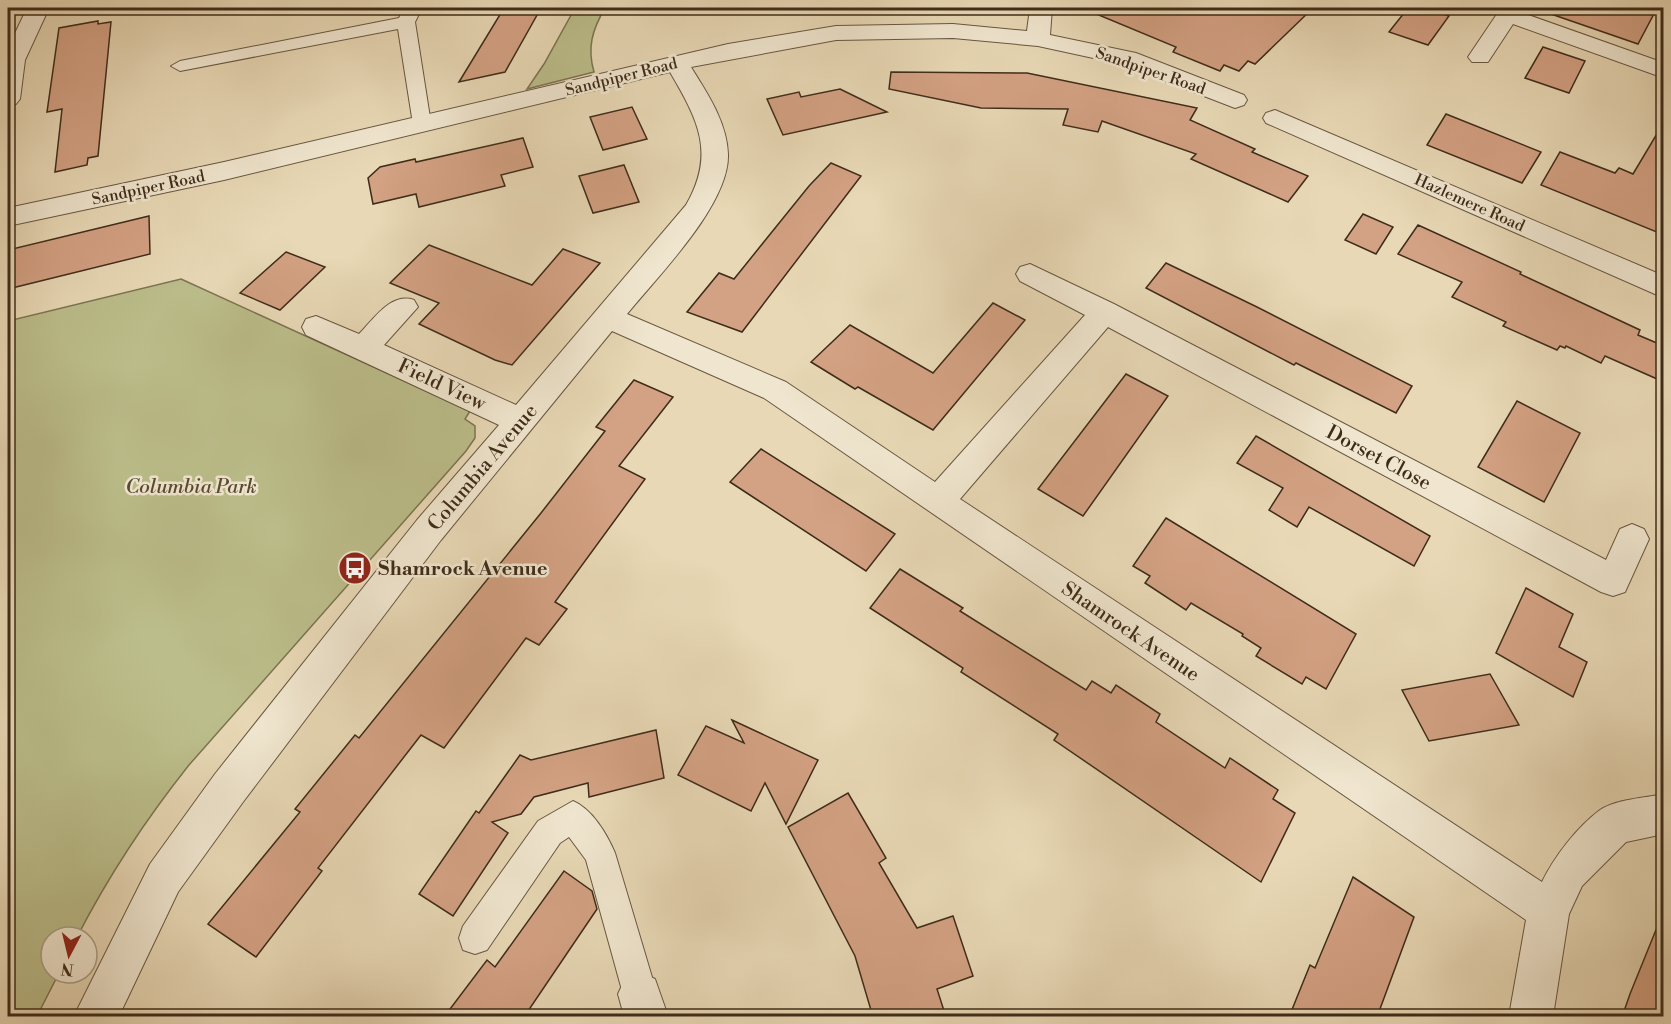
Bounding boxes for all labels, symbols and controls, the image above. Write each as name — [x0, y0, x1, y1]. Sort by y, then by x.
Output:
street label: Sandpiper Road — [1093, 43, 1208, 99]
street label: Sandpiper Road — [563, 53, 679, 101]
street label: Sandpiper Road — [90, 166, 207, 210]
street label: Hazlemere Road — [1411, 170, 1528, 236]
street label: Field View — [393, 354, 491, 417]
street label: Columbia Avenue — [423, 399, 543, 537]
street label: Dorset Close — [1322, 420, 1435, 496]
park label: Columbia Park — [125, 475, 257, 500]
bus stop icon: Shamrock Avenue — [337, 550, 373, 586]
place label: Shamrock Avenue — [378, 557, 548, 582]
street label: Shamrock Avenue — [1056, 577, 1204, 688]
north arrow — [39, 925, 99, 985]
text: N — [59, 958, 75, 980]

